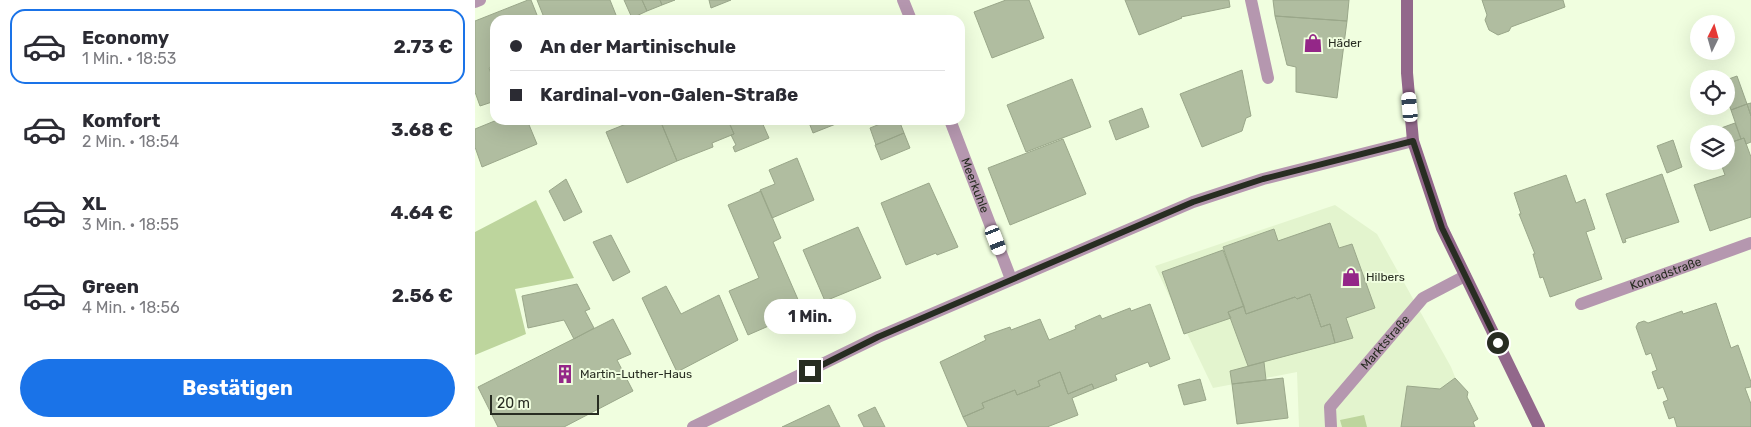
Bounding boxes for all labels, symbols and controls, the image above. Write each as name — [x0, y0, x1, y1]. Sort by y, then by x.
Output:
north arrow — [1690, 15, 1735, 60]
map controls — [1690, 15, 1735, 170]
icon: car — [22, 24, 67, 69]
text: Economy — [82, 26, 169, 49]
shop icon: Häder — [1302, 32, 1324, 54]
text: 2.73 € — [393, 35, 453, 58]
text: An der Martinischule — [540, 35, 736, 58]
place label: Häder — [1328, 36, 1362, 50]
text: 1 Min. · 18:53 — [82, 49, 176, 68]
button: locate — [1690, 70, 1735, 115]
text: Kardinal-von-Galen-Straße — [540, 83, 798, 106]
car — [1401, 91, 1418, 123]
icon: car — [22, 107, 67, 152]
text: Komfort — [82, 109, 160, 132]
text: 3.68 € — [391, 118, 453, 141]
button: layers — [1690, 125, 1735, 170]
text: 2 Min. · 18:54 — [82, 132, 179, 151]
street label: Meerkuhle — [958, 156, 992, 215]
icon: car — [22, 190, 67, 235]
text: XL — [82, 192, 106, 215]
text: 4.64 € — [391, 201, 453, 224]
text: 3 Min. · 18:55 — [82, 215, 179, 234]
car — [983, 223, 1008, 257]
street label: Konradstraße — [1628, 254, 1704, 293]
shop icon: Hilbers — [1340, 266, 1362, 288]
place label: Hilbers — [1366, 270, 1405, 284]
icon: car — [22, 273, 67, 318]
text: Green — [82, 275, 139, 298]
text: 2.56 € — [392, 284, 453, 307]
text: 4 Min. · 18:56 — [82, 298, 180, 317]
callout: 1 Min. — [764, 298, 856, 334]
text: 1 Min. — [788, 307, 832, 326]
street label: Marktstraße — [1358, 312, 1413, 373]
route start — [1487, 332, 1509, 354]
button: Bestätigen — [20, 359, 455, 417]
route end — [799, 360, 821, 382]
building icon: Martin-Luther-Haus — [554, 363, 576, 385]
place label: Martin-Luther-Haus — [580, 367, 692, 381]
scale bar — [490, 392, 599, 415]
text: 20 m — [497, 395, 530, 412]

